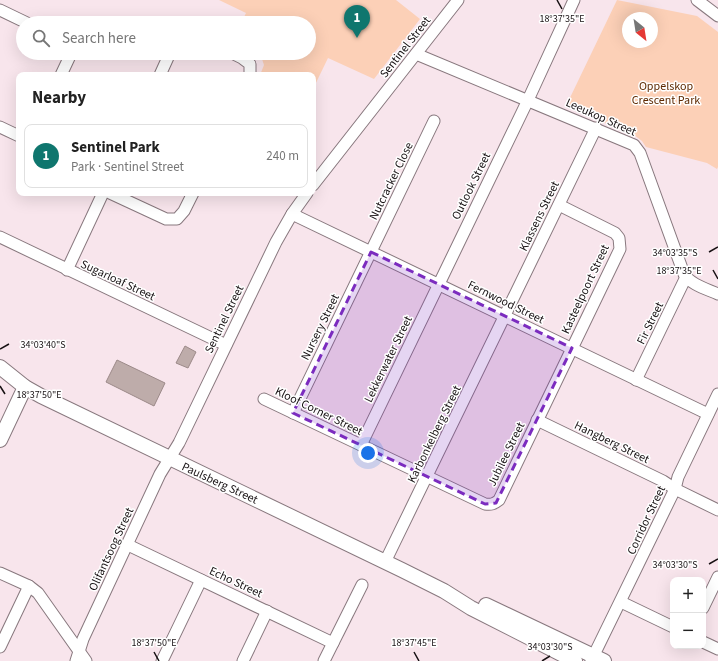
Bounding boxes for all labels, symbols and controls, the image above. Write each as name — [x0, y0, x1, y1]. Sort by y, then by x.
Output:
pin: 1 — [344, 5, 370, 38]
text: 18°37'35"E — [539, 12, 585, 26]
north arrow — [622, 12, 658, 48]
street label: Sentinel Street — [376, 13, 435, 82]
search box — [16, 16, 316, 60]
icon: search — [30, 27, 52, 49]
text: Search here — [62, 28, 136, 49]
park label: Oppelskop Crescent Park — [632, 78, 700, 109]
text: Nearby — [32, 86, 86, 110]
street label: Leeukop Street — [563, 94, 639, 141]
text: Sentinel Park — [71, 137, 160, 158]
street label: Nutcracker Close — [365, 139, 418, 223]
text: 1 — [43, 147, 49, 165]
text: 240 m — [266, 147, 299, 165]
street label: Outlook Street — [448, 150, 495, 223]
text: Park · Sentinel Street — [71, 158, 184, 176]
street label: Klassens Street — [515, 178, 564, 254]
street label: Kasteelpoort Street — [557, 242, 614, 337]
text: 34°03'35"S — [652, 246, 698, 260]
street label: Sugarloaf Street — [78, 256, 158, 305]
text: 18°37'35"E — [656, 264, 702, 278]
street label: Fernwood Street — [465, 277, 547, 328]
street label: Sentinel Street — [201, 282, 248, 356]
street label: Nursery Street — [297, 291, 344, 363]
street label: Fir Street — [633, 299, 668, 347]
street label: Lekkerwater Street — [360, 313, 417, 405]
text: 34°03'40"S — [20, 338, 66, 352]
street label: Kloof Corner Street — [272, 383, 365, 440]
street label: Karbonkelberg Street — [403, 383, 465, 486]
text: 18°37'50"E — [16, 388, 62, 402]
street label: Hangberg Street — [571, 417, 652, 468]
street label: Jubilee Street — [484, 419, 529, 489]
your location — [358, 443, 378, 463]
street label: Paulsberg Street — [179, 458, 261, 509]
street label: Corridor Street — [623, 483, 670, 558]
street label: Olifantsoog Street — [85, 505, 138, 594]
text: 34°03'30"S — [652, 558, 698, 572]
street label: Echo Street — [206, 563, 265, 602]
map controls — [670, 577, 706, 649]
button: + — [670, 577, 706, 613]
button: − — [670, 613, 706, 649]
text: 18°37'50"E — [131, 636, 177, 650]
text: 18°37'45"E — [391, 636, 437, 650]
text: 34°03'30"S — [527, 640, 573, 654]

